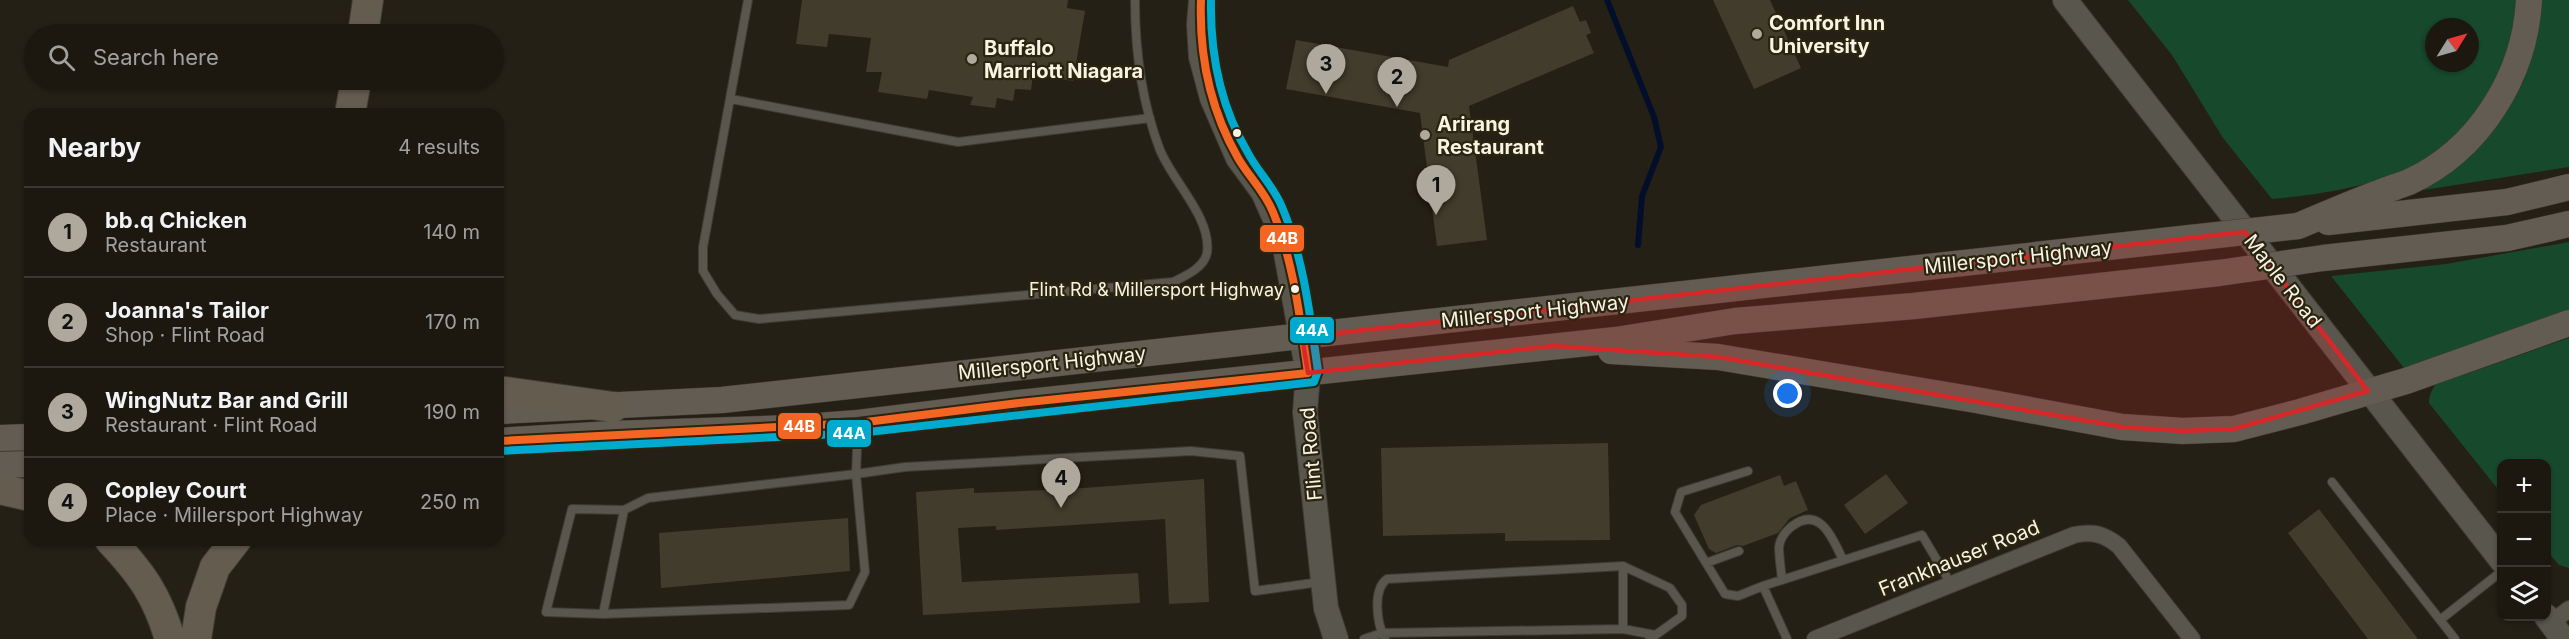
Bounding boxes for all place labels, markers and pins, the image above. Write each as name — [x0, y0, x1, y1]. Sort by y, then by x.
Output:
place label: Comfort Inn University — [1769, 11, 1885, 58]
marker: Comfort Inn University — [1750, 27, 1764, 41]
place label: Buffalo Marriott Niagara — [984, 36, 1143, 83]
pin: 3 — [1306, 44, 1346, 94]
marker: Buffalo Marriott Niagara — [965, 52, 979, 66]
pin: 2 — [1378, 57, 1416, 107]
place label: Arirang Restaurant — [1437, 112, 1544, 159]
unlabelled marker — [1231, 127, 1243, 139]
marker: Arirang Restaurant — [1418, 128, 1432, 142]
pin: 1 — [1416, 166, 1456, 215]
place label: Flint Rd & Millersport Highway — [1029, 279, 1284, 300]
marker: Flint Rd & Millersport Highway — [1289, 283, 1301, 295]
pin: 4 — [1042, 458, 1080, 508]

